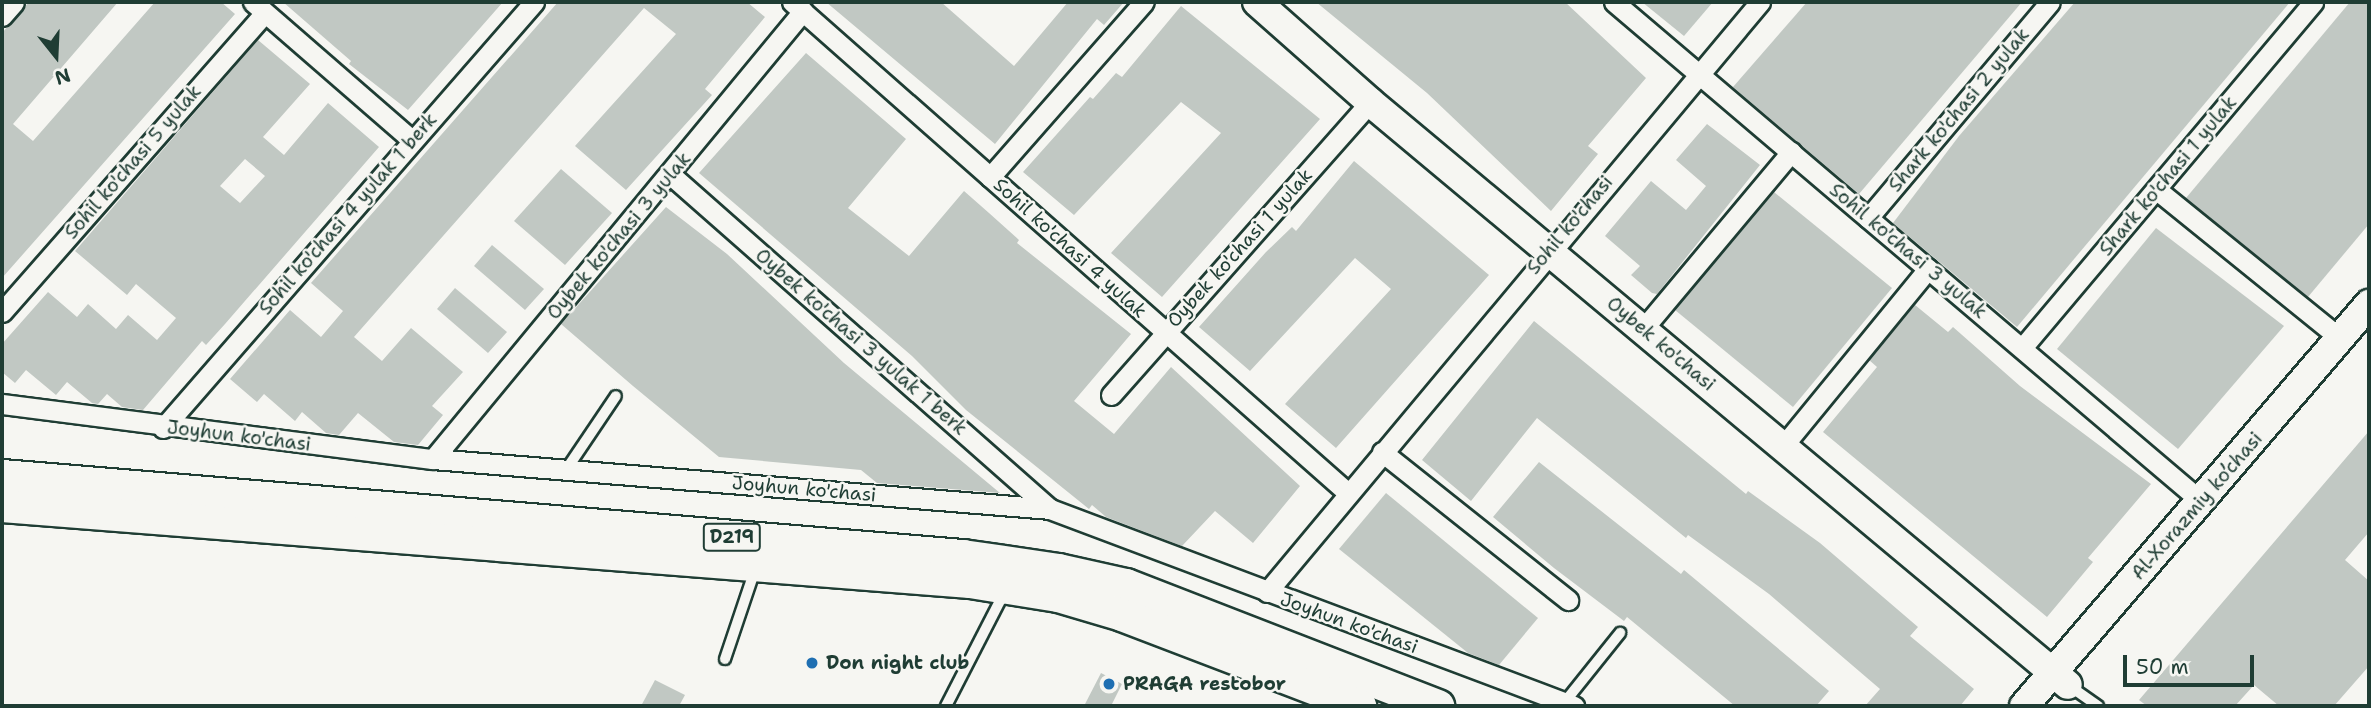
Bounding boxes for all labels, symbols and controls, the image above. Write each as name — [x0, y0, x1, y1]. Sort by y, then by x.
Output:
north arrow — [21, 21, 91, 91]
street label: Shark ko'chasi 2 yulak — [1884, 23, 2034, 197]
text: N — [52, 62, 74, 91]
street label: Sohil ko'chasi 5 yulak — [60, 80, 206, 244]
street label: Shark ko'chasi 1 yulak — [2094, 91, 2242, 261]
street label: Sohil ko'chasi 4 yulak 1 berk — [254, 108, 442, 320]
street label: Oybek ko'chasi 3 yulak — [542, 148, 696, 324]
street label: Oybek ko'chasi 1 yulak — [1163, 164, 1317, 332]
street label: Sohil ko'chasi — [1522, 171, 1618, 279]
street label: Sohil ko'chasi 4 yulak — [989, 173, 1151, 323]
street label: Sohil ko'chasi 3 yulak — [1825, 179, 1991, 323]
street label: Oybek ko'chasi 3 yulak 1 berk — [751, 244, 971, 440]
street label: Oybek ko'chasi — [1602, 292, 1720, 396]
street label: Joyhun ko'chasi — [166, 416, 312, 456]
street label: Al-Xorazmiy ko’chasi — [2127, 428, 2267, 584]
street label: Joyhun ko'chasi — [731, 471, 877, 507]
road number: D219 — [702, 522, 762, 552]
street label: Joyhun ko'chasi — [1277, 587, 1421, 659]
scale bar — [2126, 642, 2257, 686]
place label: Don night club — [826, 652, 969, 674]
text: 50 m — [2136, 653, 2189, 681]
marker: Don night club — [804, 655, 820, 671]
place label: PRAGA restobor — [1123, 673, 1286, 695]
marker: PRAGA restobor — [1101, 676, 1117, 692]

